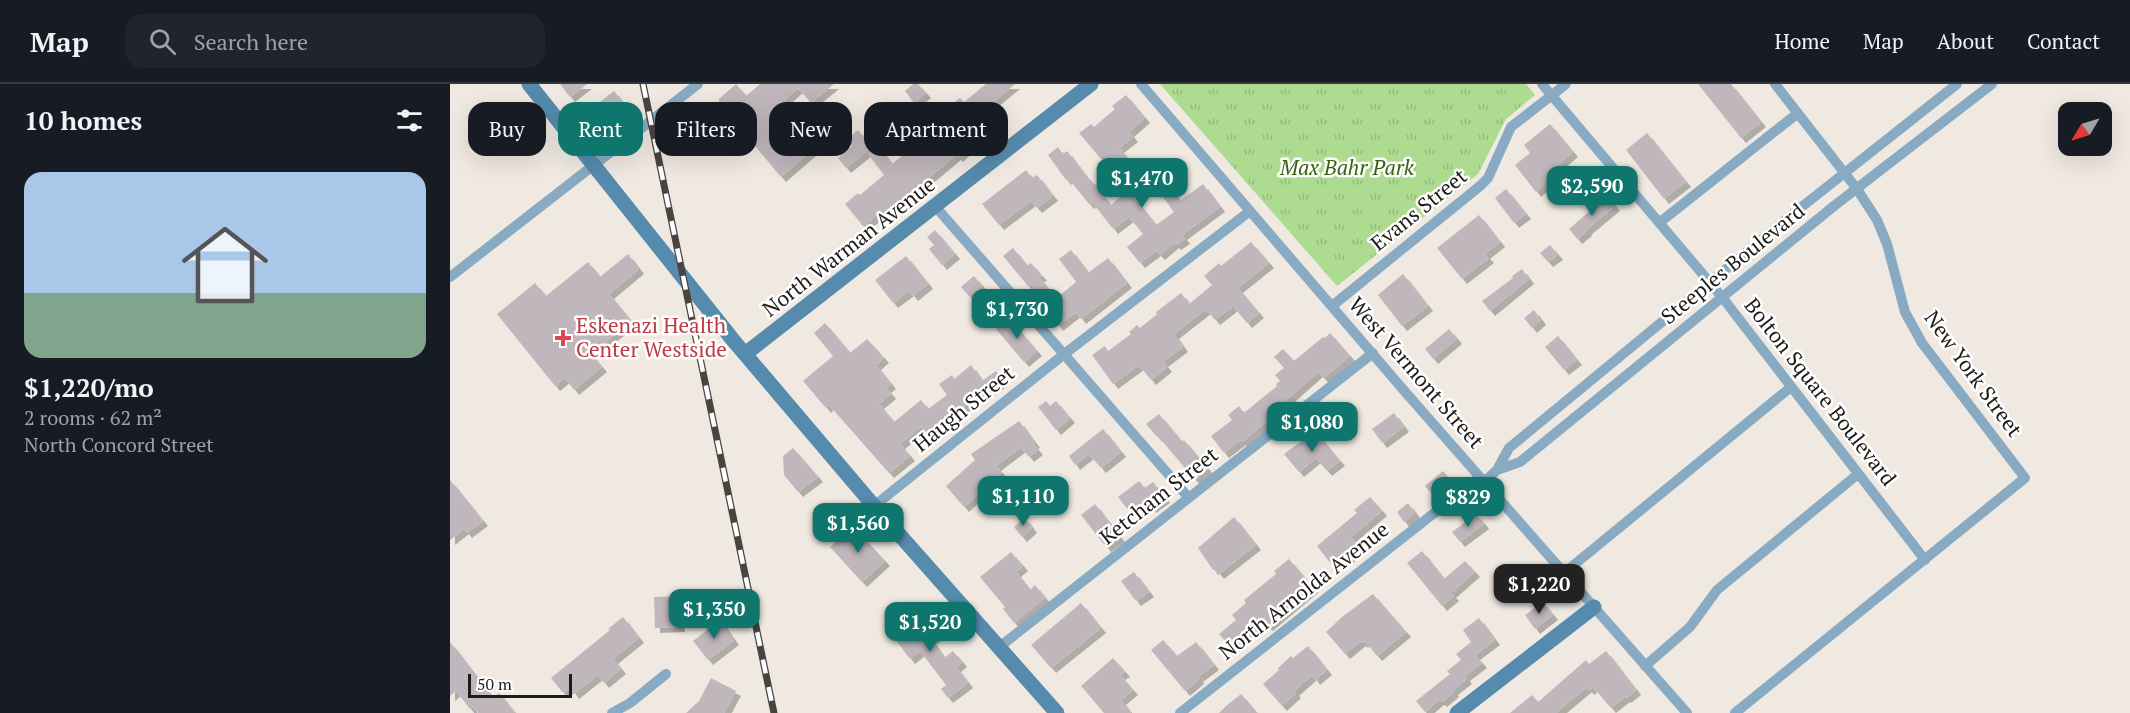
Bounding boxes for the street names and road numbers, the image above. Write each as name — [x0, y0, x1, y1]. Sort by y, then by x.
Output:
street label: Evans Street — [1364, 162, 1472, 257]
street label: North Warman Avenue — [756, 170, 940, 322]
street label: Steeples Boulevard — [1655, 196, 1810, 330]
street label: West Vermont Street — [1343, 291, 1491, 454]
street label: Bolton Square Boulevard — [1739, 292, 1903, 491]
street label: New York Street — [1919, 305, 2029, 442]
street label: Haugh Street — [907, 359, 1020, 458]
street label: Ketcham Street — [1093, 440, 1223, 550]
street label: North Arnolda Avenue — [1213, 515, 1394, 665]

